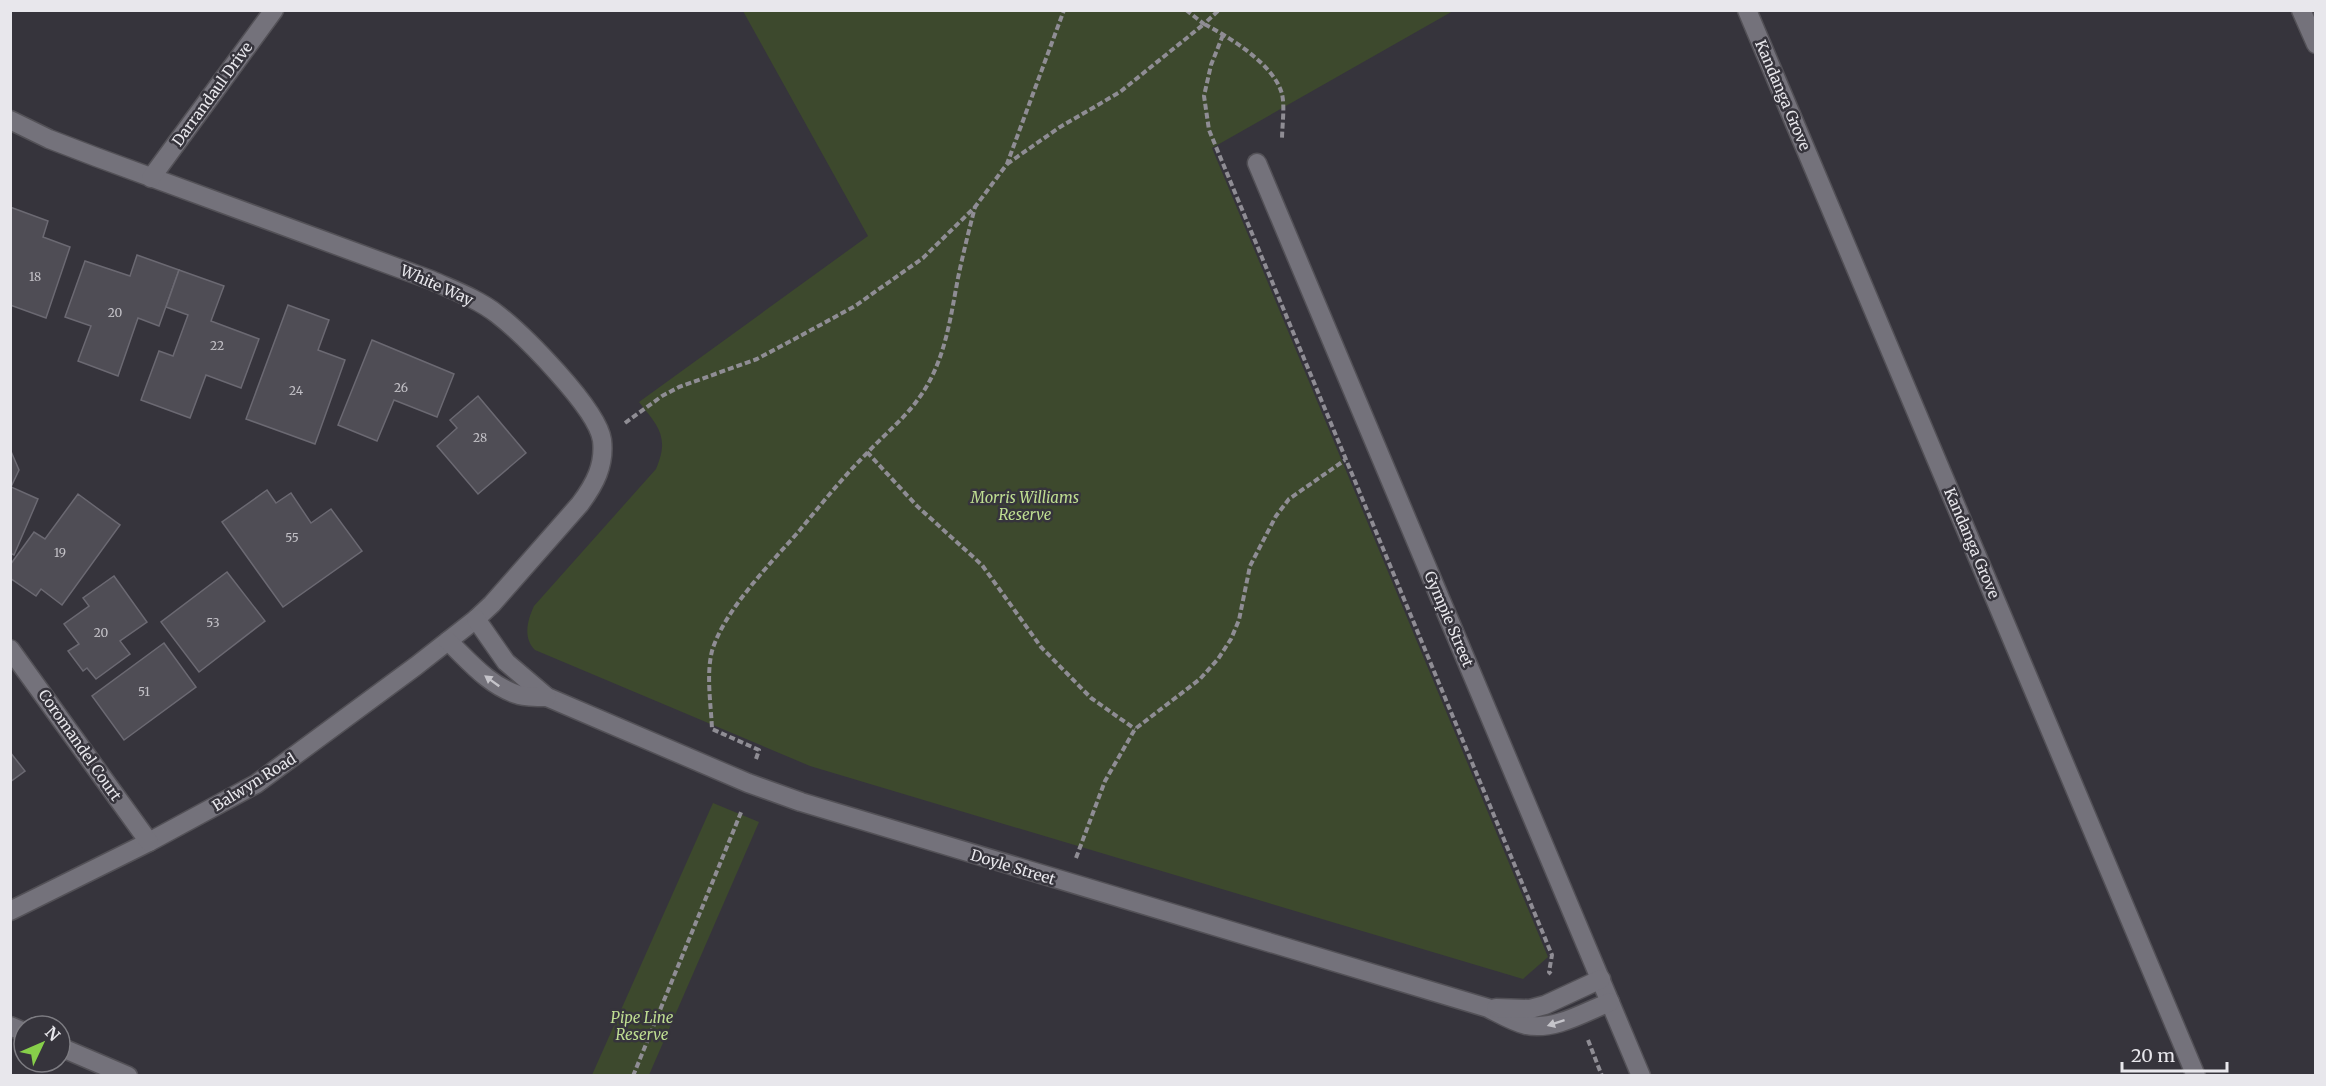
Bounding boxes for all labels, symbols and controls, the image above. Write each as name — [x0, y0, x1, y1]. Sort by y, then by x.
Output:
street label: Kandanga Grove — [1751, 37, 1815, 153]
street label: Darrandaul Drive — [168, 38, 256, 150]
street label: White Way — [397, 260, 477, 310]
house number: 18 — [29, 269, 41, 284]
house number: 20 — [108, 305, 123, 320]
house number: 22 — [210, 338, 224, 353]
house number: 26 — [394, 380, 408, 395]
house number: 24 — [289, 383, 304, 398]
house number: 28 — [473, 430, 487, 445]
street label: Kandanga Grove — [1940, 485, 2004, 601]
park label: Morris Williams Reserve — [970, 488, 1079, 524]
house number: 55 — [285, 530, 299, 545]
house number: 19 — [54, 545, 66, 560]
street label: Gympie Street — [1420, 568, 1478, 670]
house number: 53 — [206, 615, 220, 630]
house number: 20 — [94, 625, 109, 640]
one-way arrow — [484, 675, 500, 687]
house number: 51 — [138, 684, 150, 699]
street label: Coromandel Court — [34, 686, 126, 805]
street label: Balwyn Road — [209, 749, 299, 815]
street label: Doyle Street — [968, 845, 1058, 889]
park label: Pipe Line Reserve — [611, 1008, 674, 1044]
north arrow — [12, 1014, 72, 1074]
one-way arrow — [1547, 1019, 1565, 1028]
text: N — [41, 1022, 65, 1045]
scale bar — [2122, 1035, 2227, 1073]
text: 20 m — [2131, 1044, 2175, 1067]

